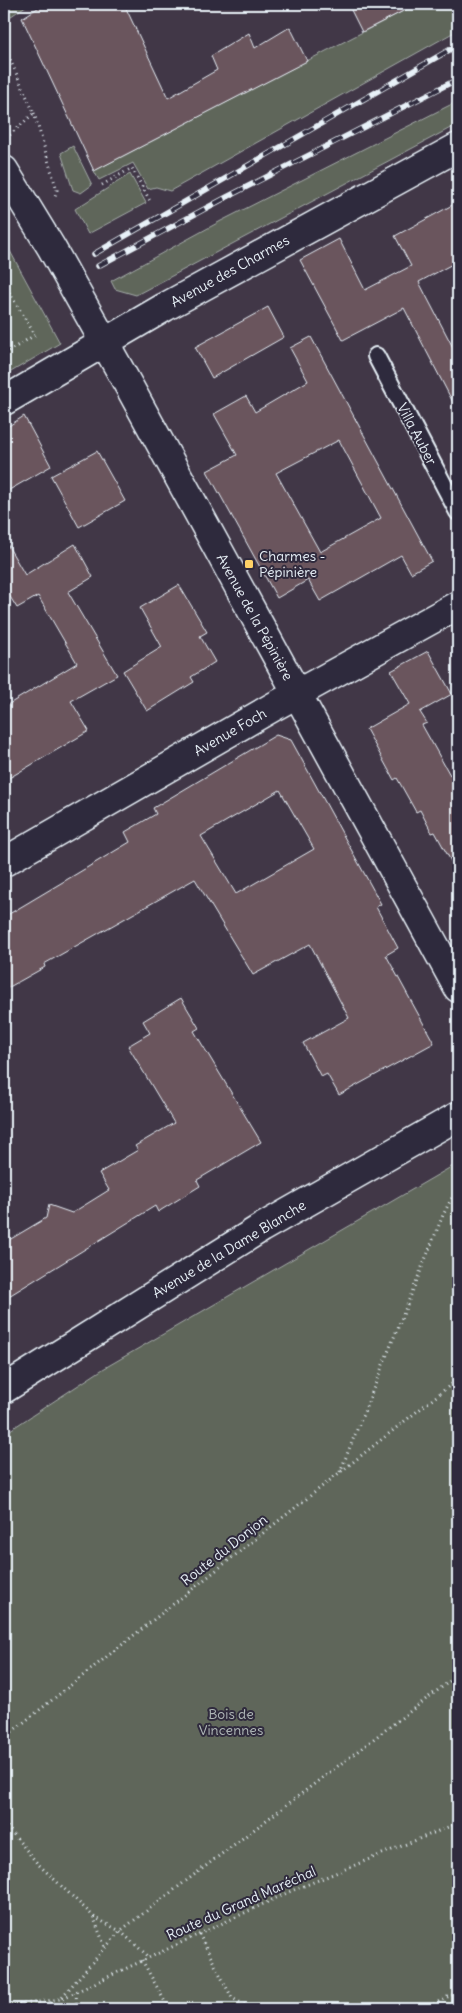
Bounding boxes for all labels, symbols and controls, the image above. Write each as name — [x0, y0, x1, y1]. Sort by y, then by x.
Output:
street label: Avenue des Charmes — [168, 231, 292, 311]
street label: Villa Auber — [393, 400, 441, 468]
place label: Charmes - Pépinière — [259, 547, 326, 581]
street label: Avenue de la Pépinière — [213, 551, 297, 683]
marker: Charmes - Pépinière — [243, 558, 255, 570]
street label: Avenue Foch — [191, 704, 269, 760]
street label: Avenue de la Dame Blanche — [149, 1196, 309, 1302]
street label: Route du Donjon — [177, 1511, 271, 1589]
park label: Bois de Vincennes — [199, 1705, 263, 1739]
street label: Route du Grand Maréchal — [163, 1862, 319, 1944]

